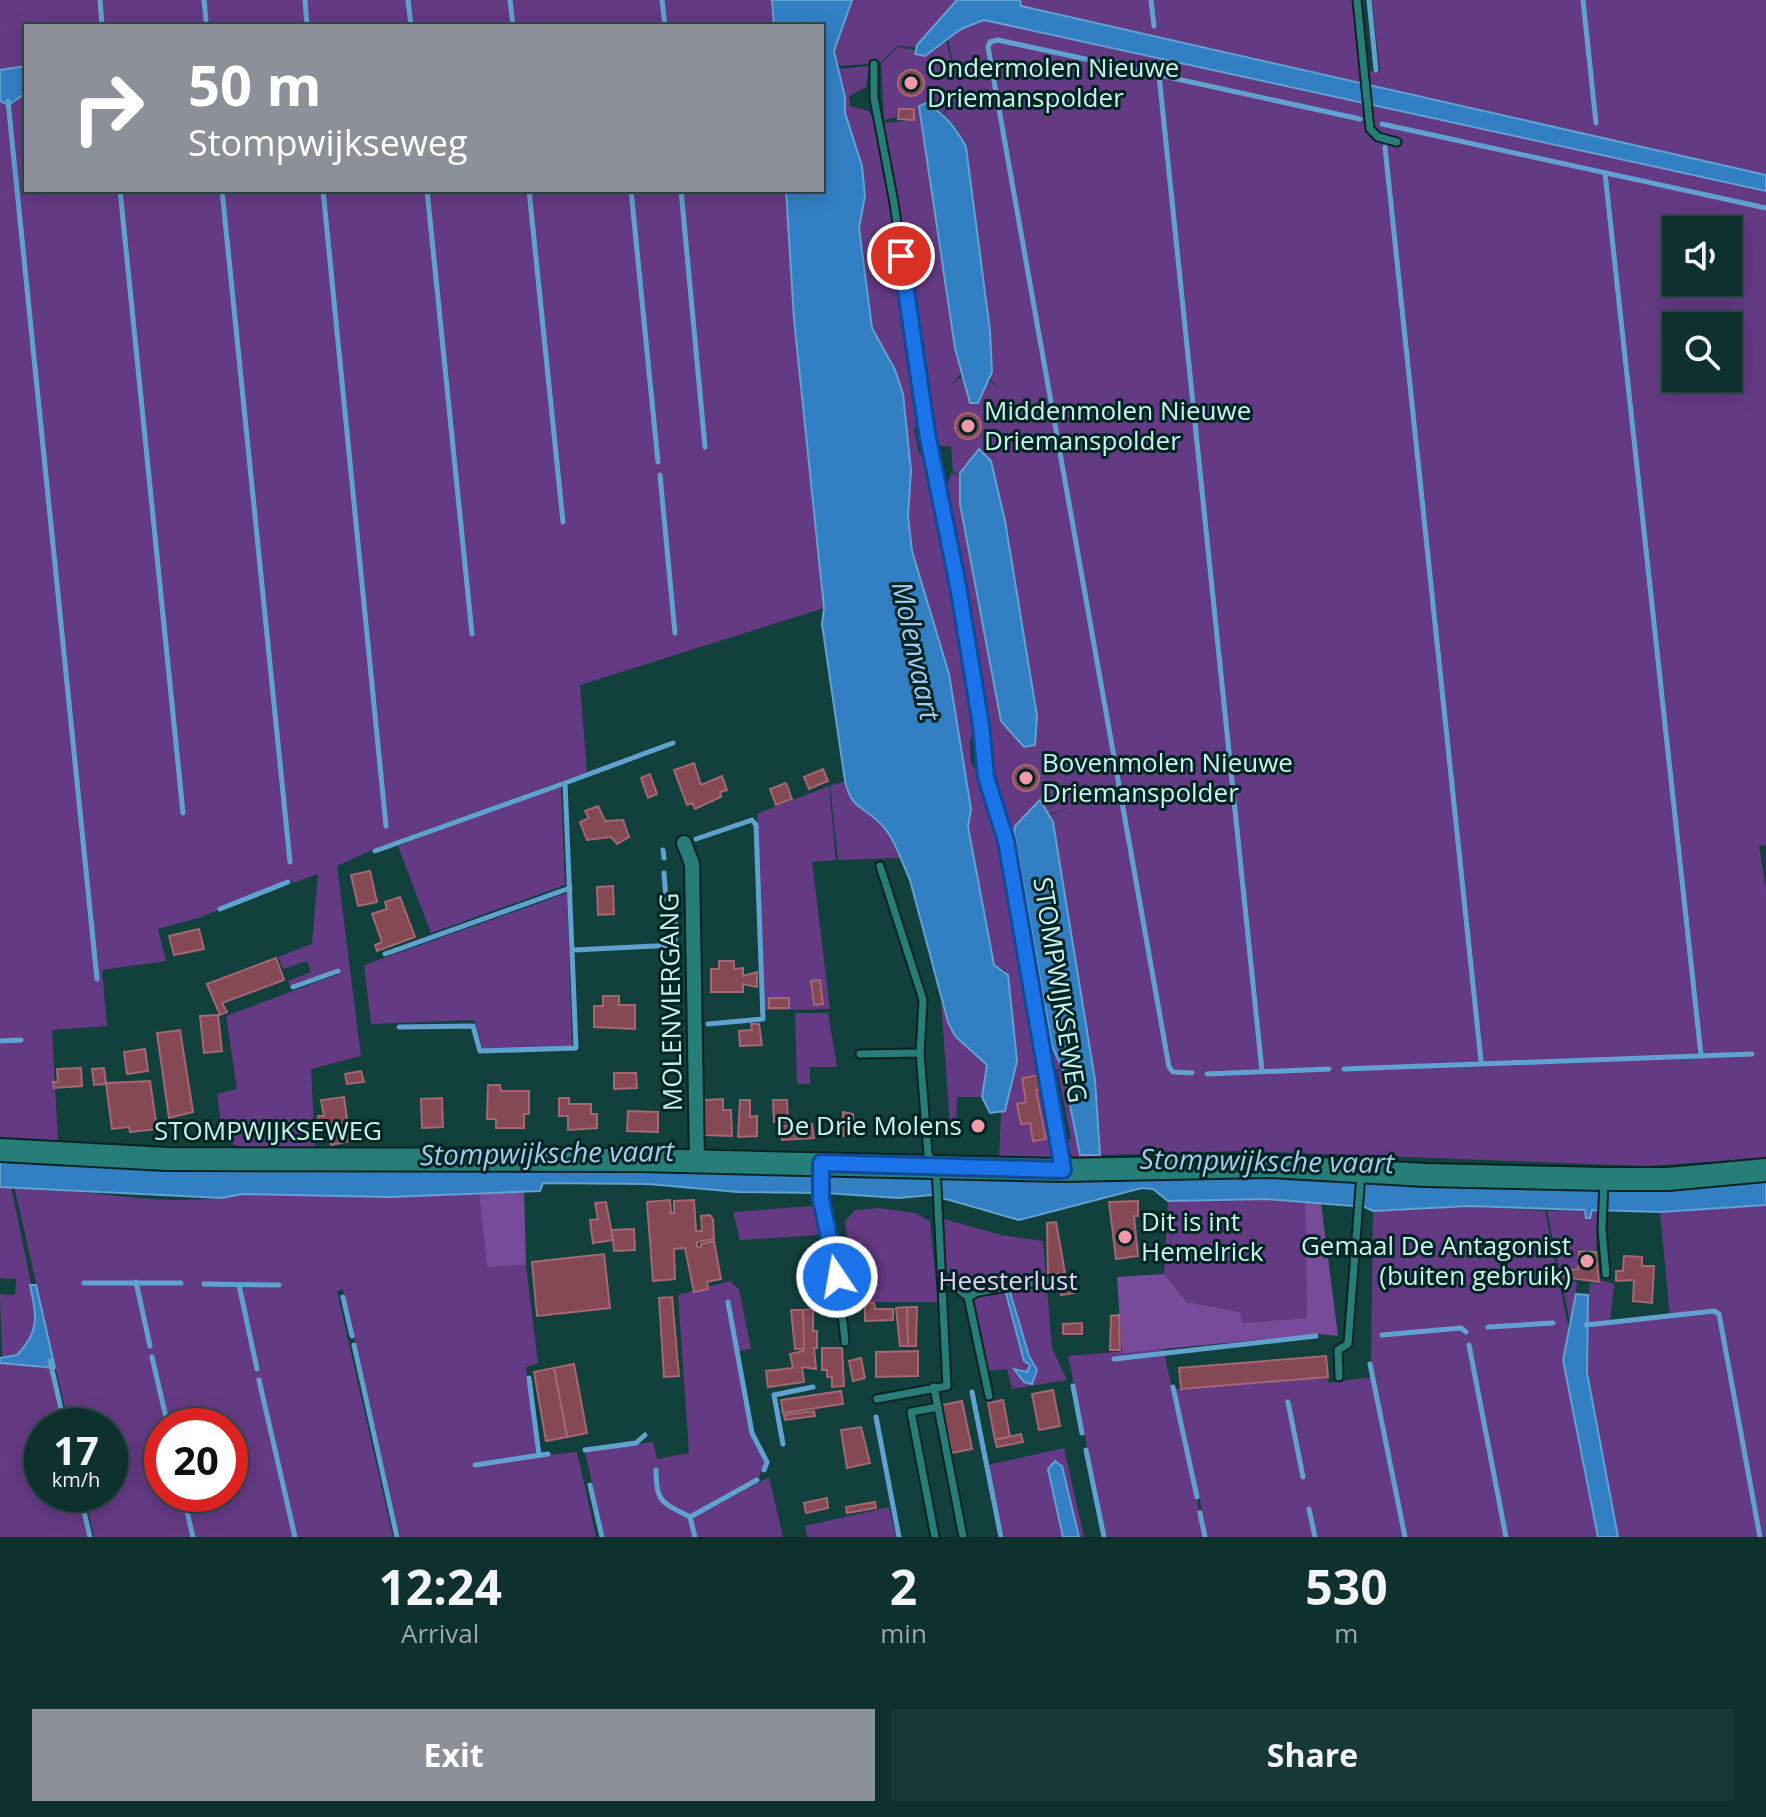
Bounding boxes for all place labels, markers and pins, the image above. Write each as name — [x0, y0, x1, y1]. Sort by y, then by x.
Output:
place label: Ondermolen Nieuwe Driemanspolder — [927, 49, 1179, 115]
marker: Ondermolen Nieuwe Driemanspolder — [902, 74, 920, 92]
pin — [867, 222, 935, 290]
place label: Middenmolen Nieuwe Driemanspolder — [984, 392, 1251, 458]
marker: Middenmolen Nieuwe Driemanspolder — [959, 417, 977, 435]
place label: Bovenmolen Nieuwe Driemanspolder — [1042, 744, 1293, 810]
marker: Bovenmolen Nieuwe Driemanspolder — [1017, 769, 1035, 787]
place label: De Drie Molens — [776, 1107, 962, 1143]
marker: De Drie Molens — [969, 1117, 987, 1135]
place label: Dit is int Hemelrick — [1141, 1203, 1264, 1269]
place label: Gemaal De Antagonist (buiten gebruik) — [1301, 1227, 1571, 1293]
marker: Dit is int Hemelrick — [1116, 1228, 1134, 1246]
marker: Gemaal De Antagonist (buiten gebruik) — [1578, 1252, 1596, 1270]

